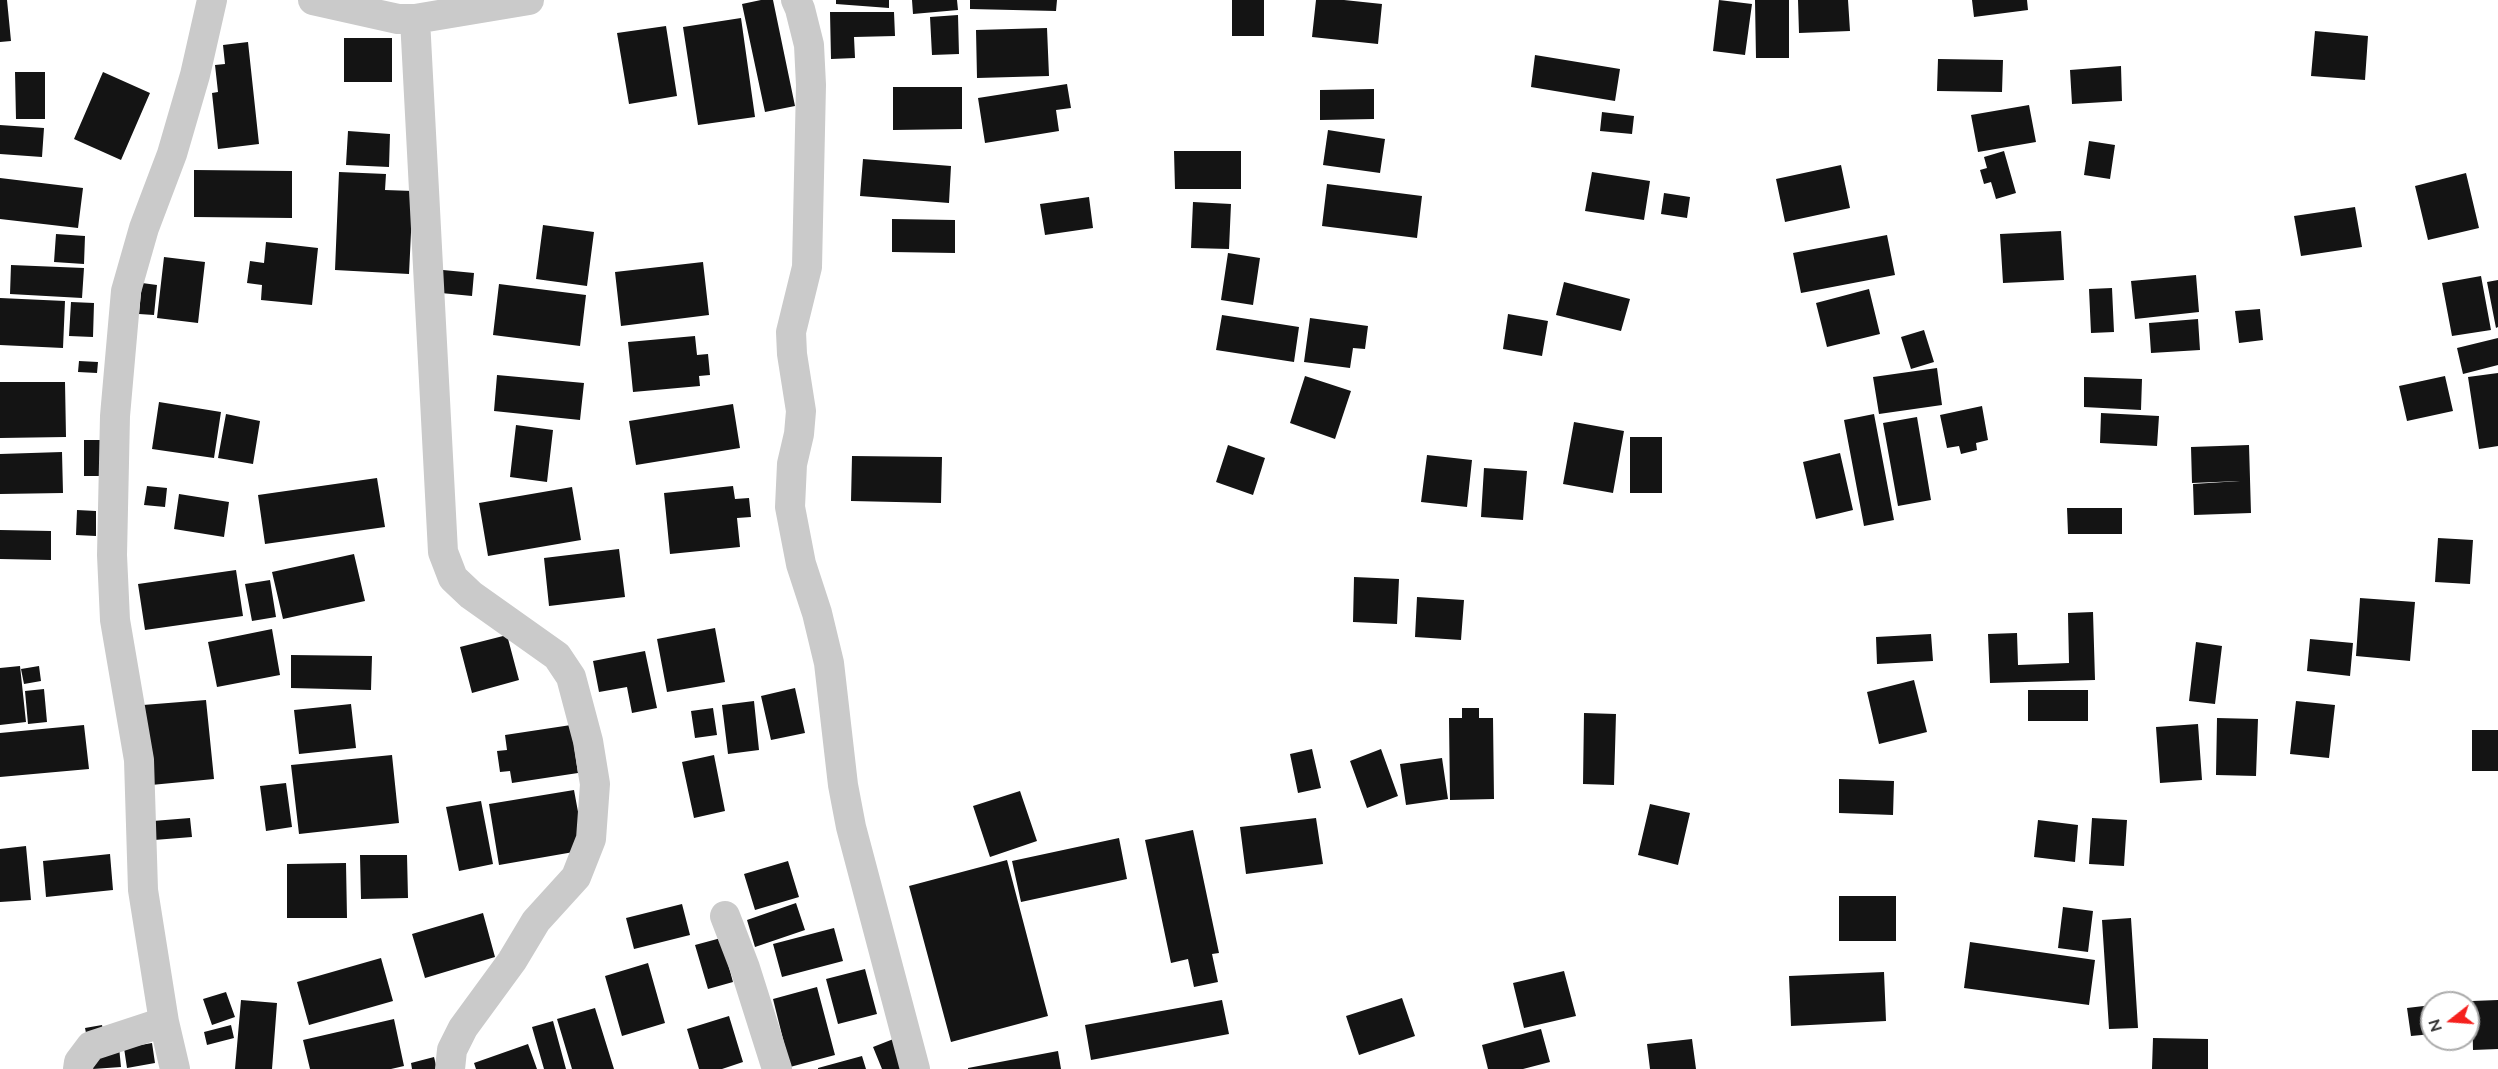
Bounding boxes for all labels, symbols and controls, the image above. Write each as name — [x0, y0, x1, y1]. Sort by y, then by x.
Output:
north arrow — [2420, 991, 2480, 1051]
text: N — [2423, 1017, 2446, 1034]

